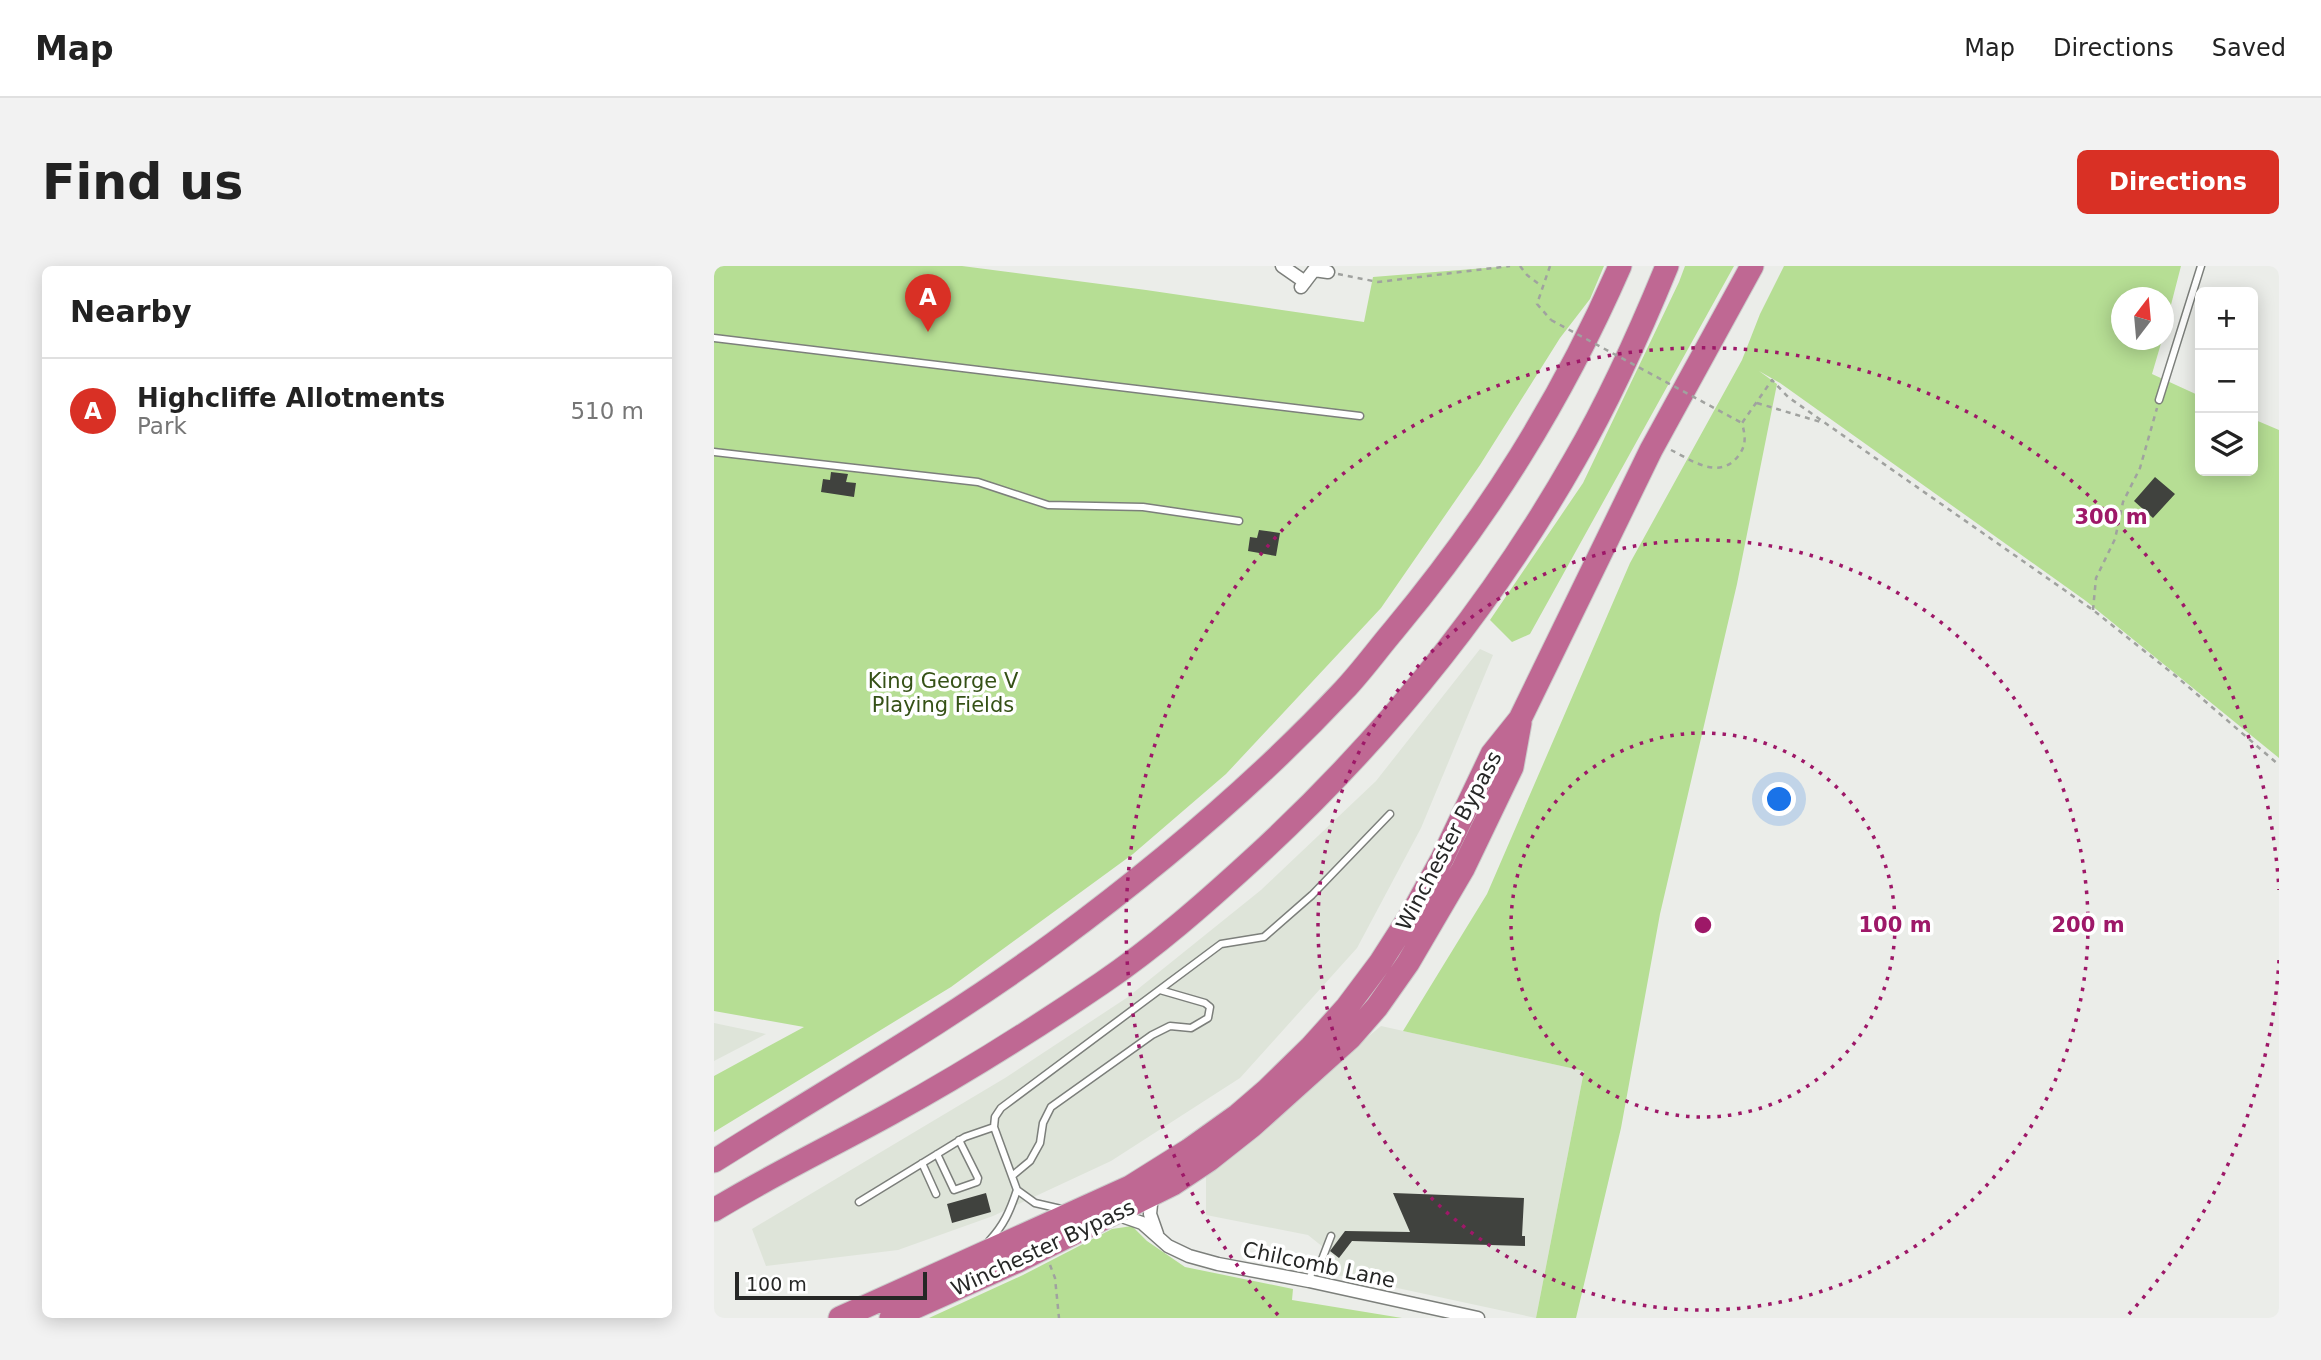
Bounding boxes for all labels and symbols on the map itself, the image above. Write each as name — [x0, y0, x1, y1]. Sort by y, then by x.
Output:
pin: A — [905, 274, 951, 332]
north arrow — [2111, 287, 2174, 350]
text: 300 m — [2074, 505, 2148, 529]
park label: King George V Playing Fields — [868, 669, 1019, 717]
street label: Winchester Bypass — [1392, 747, 1506, 935]
your location — [1762, 782, 1796, 816]
centre of rings — [1691, 913, 1715, 937]
text: 100 m — [1858, 913, 1932, 937]
text: 200 m — [2051, 913, 2125, 937]
street label: Winchester Bypass — [948, 1195, 1138, 1301]
street label: Chilcomb Lane — [1241, 1237, 1397, 1293]
scale bar — [735, 1269, 928, 1301]

